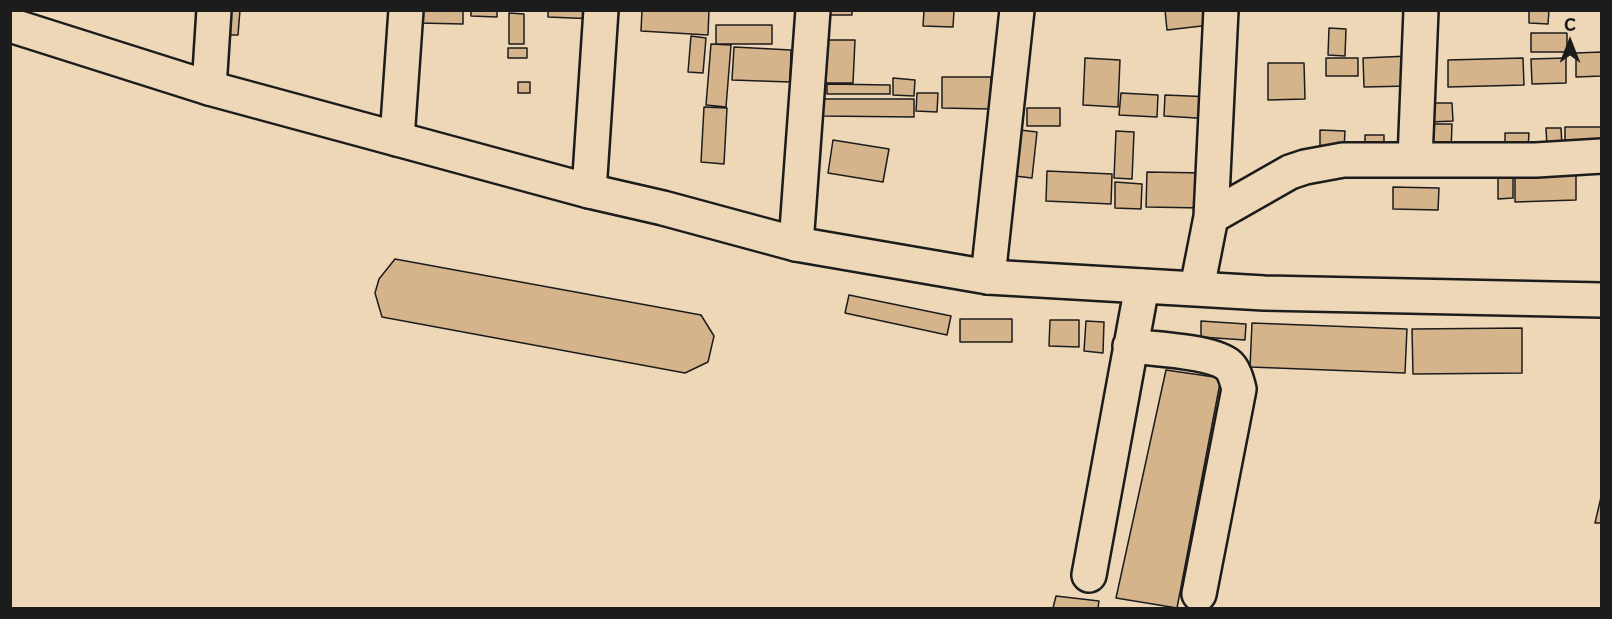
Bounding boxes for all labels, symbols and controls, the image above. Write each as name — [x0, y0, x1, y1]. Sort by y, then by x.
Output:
north arrow — [1540, 12, 1600, 72]
text: С — [1564, 12, 1576, 36]

